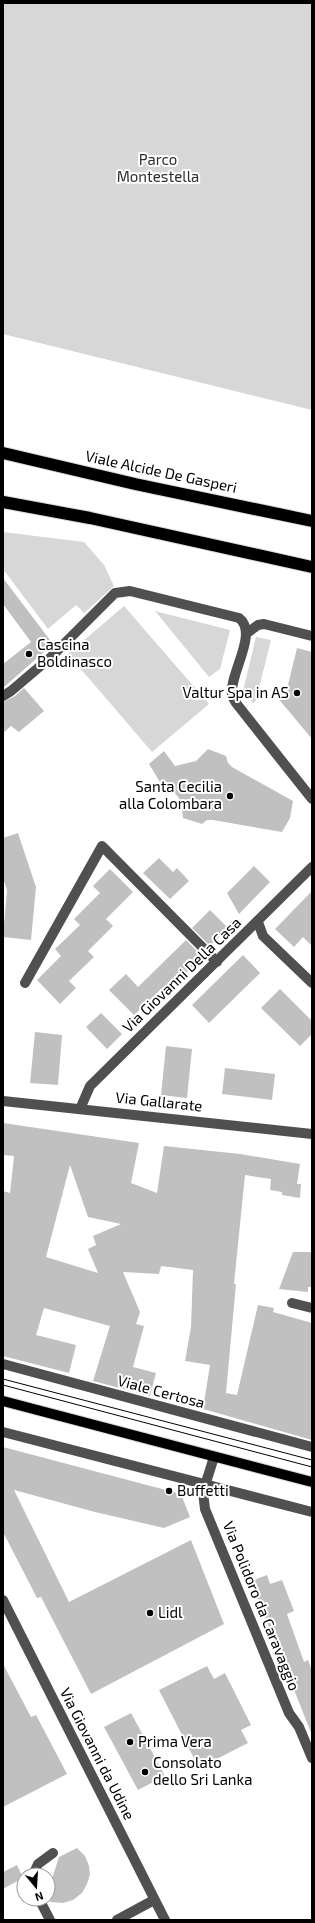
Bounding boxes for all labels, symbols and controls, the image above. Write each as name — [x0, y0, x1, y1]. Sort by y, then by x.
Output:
park label: Parco Montestella — [117, 150, 199, 185]
street label: Viale Alcide De Gasperi — [84, 446, 239, 496]
place label: Cascina Boldinasco — [37, 635, 112, 670]
marker: Cascina Boldinasco — [24, 649, 34, 659]
place label: Valtur Spa in AS — [183, 683, 289, 701]
marker: Valtur Spa in AS — [292, 688, 302, 698]
place label: Santa Cecilia alla Colombara — [119, 777, 222, 812]
marker: Santa Cecilia alla Colombara — [225, 791, 235, 801]
street label: Via Giovanni Della Casa — [118, 913, 244, 1036]
street label: Via Gallarate — [115, 1087, 203, 1115]
street label: Viale Certosa — [116, 1371, 207, 1411]
place label: Buffetti — [177, 1481, 229, 1499]
marker: Buffetti — [164, 1486, 174, 1496]
street label: Via Polidoro da Caravaggio — [220, 1518, 304, 1693]
place label: Lidl — [158, 1603, 183, 1621]
marker: Lidl — [145, 1608, 155, 1618]
street label: Via Giovanni da Udine — [57, 1684, 139, 1823]
place label: Prima Vera — [138, 1732, 212, 1750]
marker: Prima Vera — [125, 1737, 135, 1747]
place label: Consolato dello Sri Lanka — [153, 1753, 252, 1788]
marker: Consolato dello Sri Lanka — [140, 1767, 150, 1777]
north arrow — [16, 1867, 56, 1907]
text: N — [33, 1890, 45, 1904]

